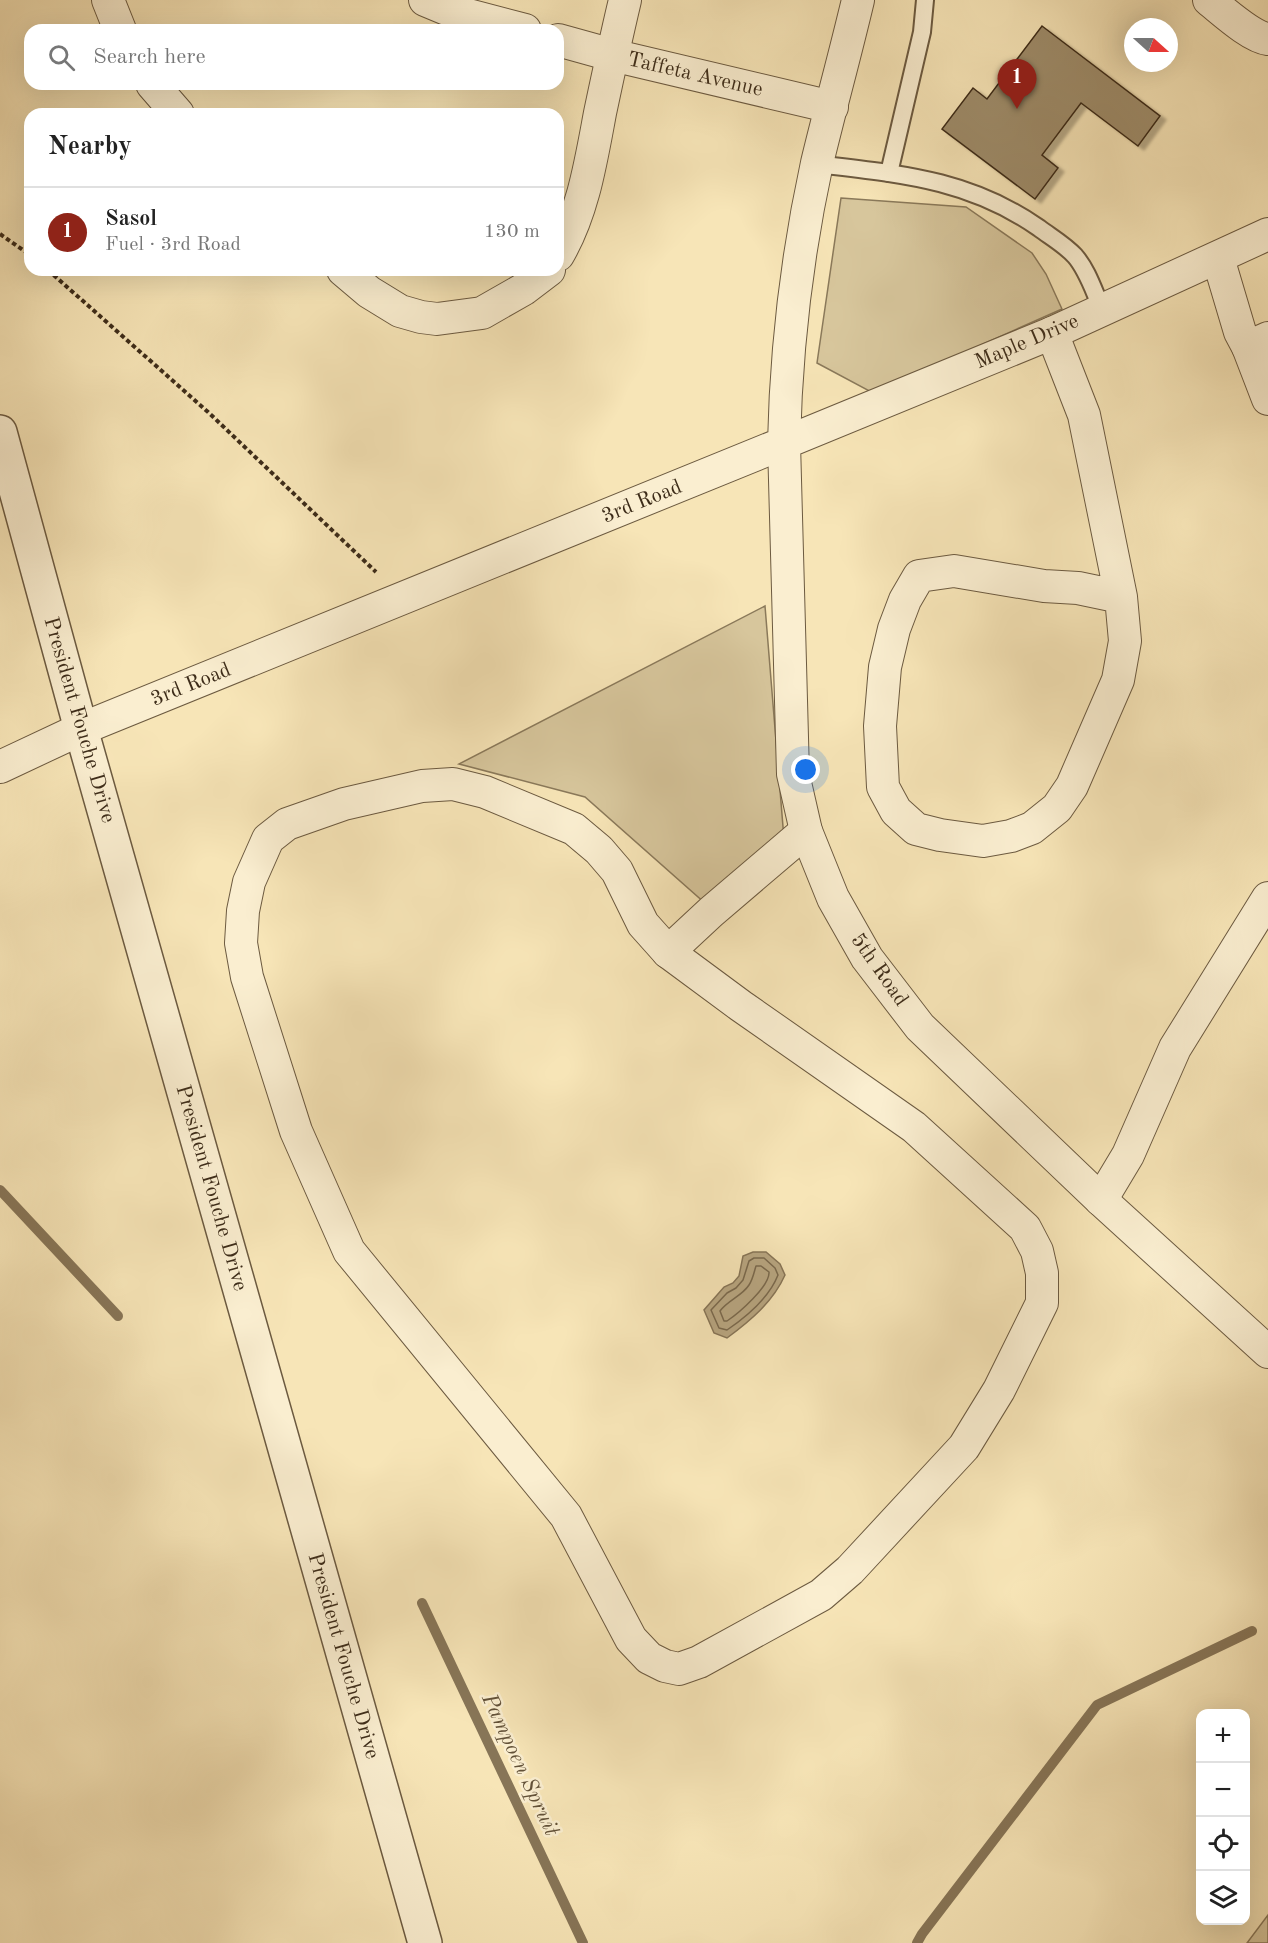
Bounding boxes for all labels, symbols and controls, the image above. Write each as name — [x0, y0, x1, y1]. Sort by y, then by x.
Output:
north arrow — [1124, 18, 1178, 72]
search box — [24, 24, 564, 90]
icon: search — [45, 41, 78, 74]
text: Search here — [93, 46, 206, 68]
street label: Taffeta Avenue — [625, 49, 765, 101]
pin: 1 — [998, 60, 1036, 109]
text: Nearby — [48, 134, 132, 160]
text: Sasol — [105, 208, 157, 230]
text: 1 — [62, 222, 73, 242]
text: 130 m — [484, 222, 540, 242]
text: Fuel · 3rd Road — [105, 235, 241, 255]
street label: Maple Drive — [972, 311, 1082, 373]
street label: 3rd Road — [599, 476, 685, 528]
street label: President Fouche Drive — [39, 615, 119, 825]
street label: 3rd Road — [148, 659, 234, 711]
your location — [791, 755, 820, 784]
street label: 5th Road — [846, 930, 912, 1010]
street label: President Fouche Drive — [171, 1083, 251, 1293]
street label: President Fouche Drive — [303, 1551, 383, 1761]
water label: Pampoen Spruit — [477, 1689, 563, 1841]
map controls — [1196, 1709, 1250, 1925]
button: + — [1196, 1709, 1250, 1763]
button: − — [1196, 1763, 1250, 1817]
button: locate — [1196, 1817, 1250, 1871]
button: layers — [1196, 1871, 1250, 1925]

